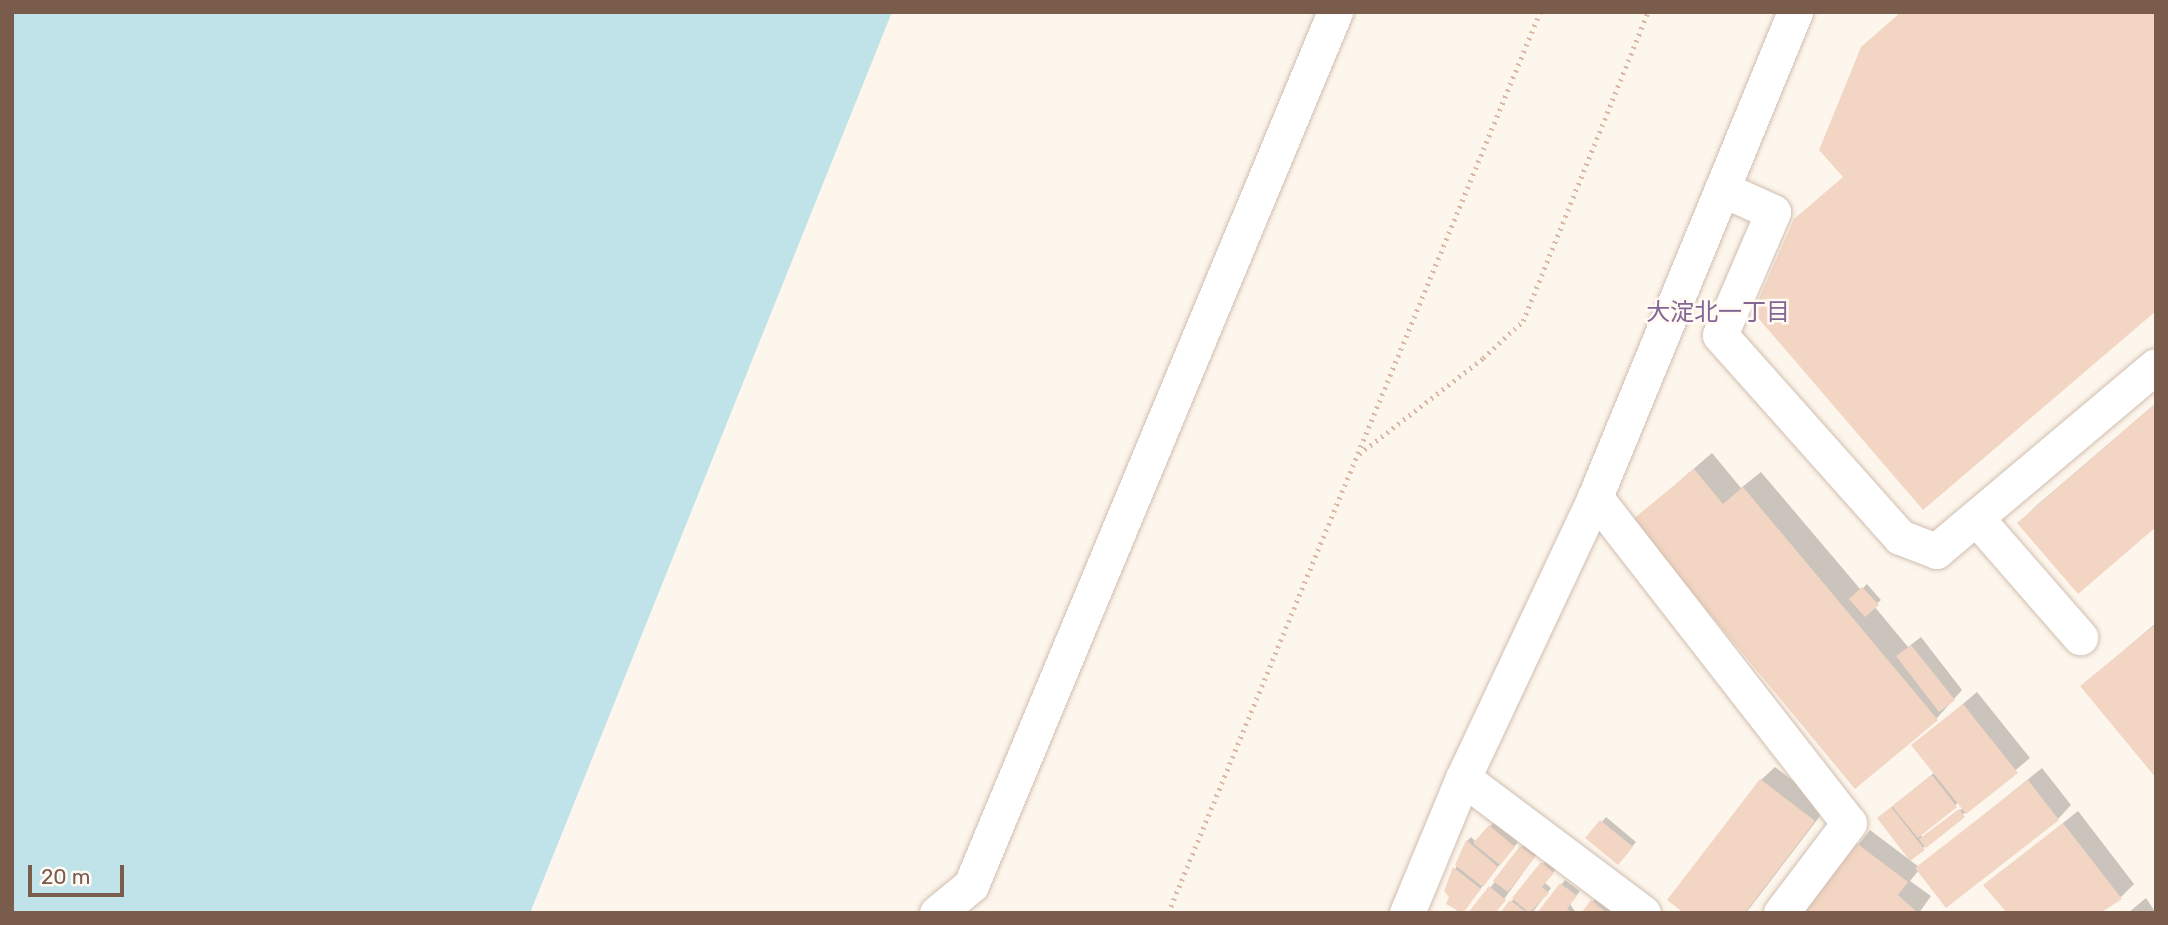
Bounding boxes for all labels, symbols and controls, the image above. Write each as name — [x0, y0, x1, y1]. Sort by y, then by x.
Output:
district label: 大淀北一丁目 — [1646, 299, 1790, 327]
scale bar — [32, 852, 128, 896]
text: 20 m — [41, 864, 90, 889]

